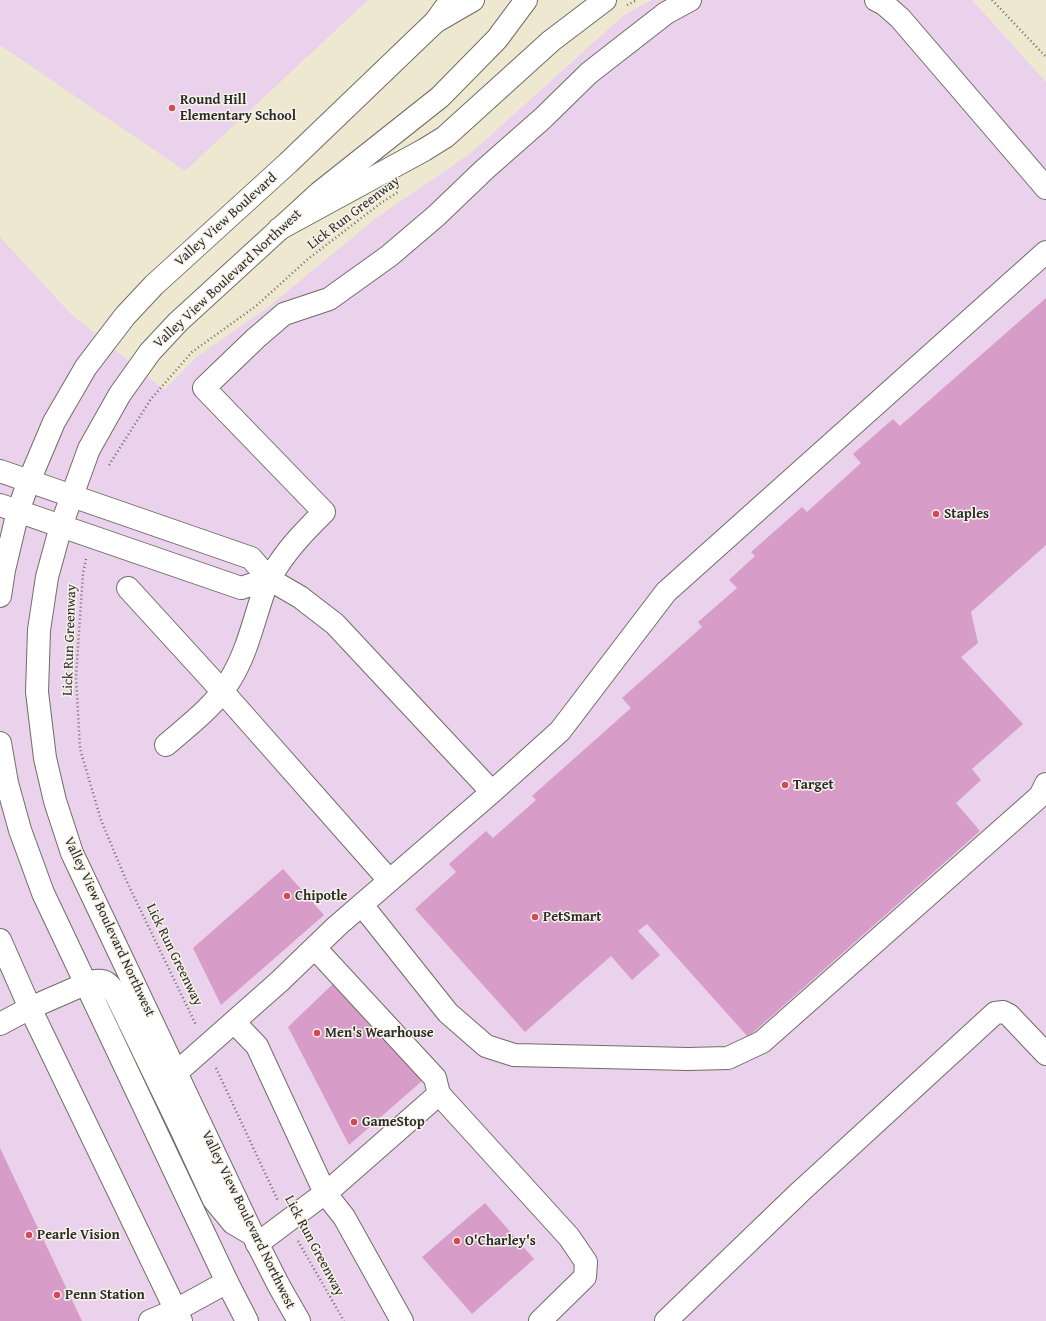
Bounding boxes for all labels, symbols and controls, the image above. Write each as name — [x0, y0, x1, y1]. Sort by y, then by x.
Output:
place label: Round Hill Elementary School — [180, 92, 296, 124]
marker: Round Hill Elementary School — [167, 103, 177, 113]
street label: Valley View Boulevard — [171, 170, 281, 270]
street label: Lick Run Greenway — [304, 173, 404, 253]
street label: Valley View Boulevard Northwest — [150, 206, 306, 352]
place label: Staples — [944, 506, 989, 522]
marker: Staples — [931, 509, 941, 519]
street label: Lick Run Greenway — [60, 584, 80, 696]
place label: Target — [793, 777, 834, 793]
marker: Target — [780, 780, 790, 790]
street label: Valley View Boulevard Northwest — [60, 834, 158, 1020]
place label: Chipotle — [295, 888, 347, 904]
marker: Chipotle — [282, 891, 292, 901]
street label: Lick Run Greenway — [142, 901, 206, 1009]
place label: PetSmart — [543, 909, 602, 925]
marker: PetSmart — [530, 912, 540, 922]
place label: Men's Wearhouse — [325, 1025, 434, 1041]
marker: Men's Wearhouse — [312, 1028, 322, 1038]
place label: GameStop — [362, 1114, 425, 1130]
marker: GameStop — [349, 1117, 359, 1127]
street label: Valley View Boulevard Northwest — [197, 1128, 299, 1312]
street label: Lick Run Greenway — [280, 1193, 348, 1299]
place label: Pearle Vision — [37, 1227, 120, 1243]
marker: Pearle Vision — [24, 1230, 34, 1240]
place label: O'Charley's — [465, 1233, 536, 1249]
marker: O'Charley's — [452, 1236, 462, 1246]
place label: Penn Station — [65, 1287, 145, 1303]
marker: Penn Station — [52, 1290, 62, 1300]

